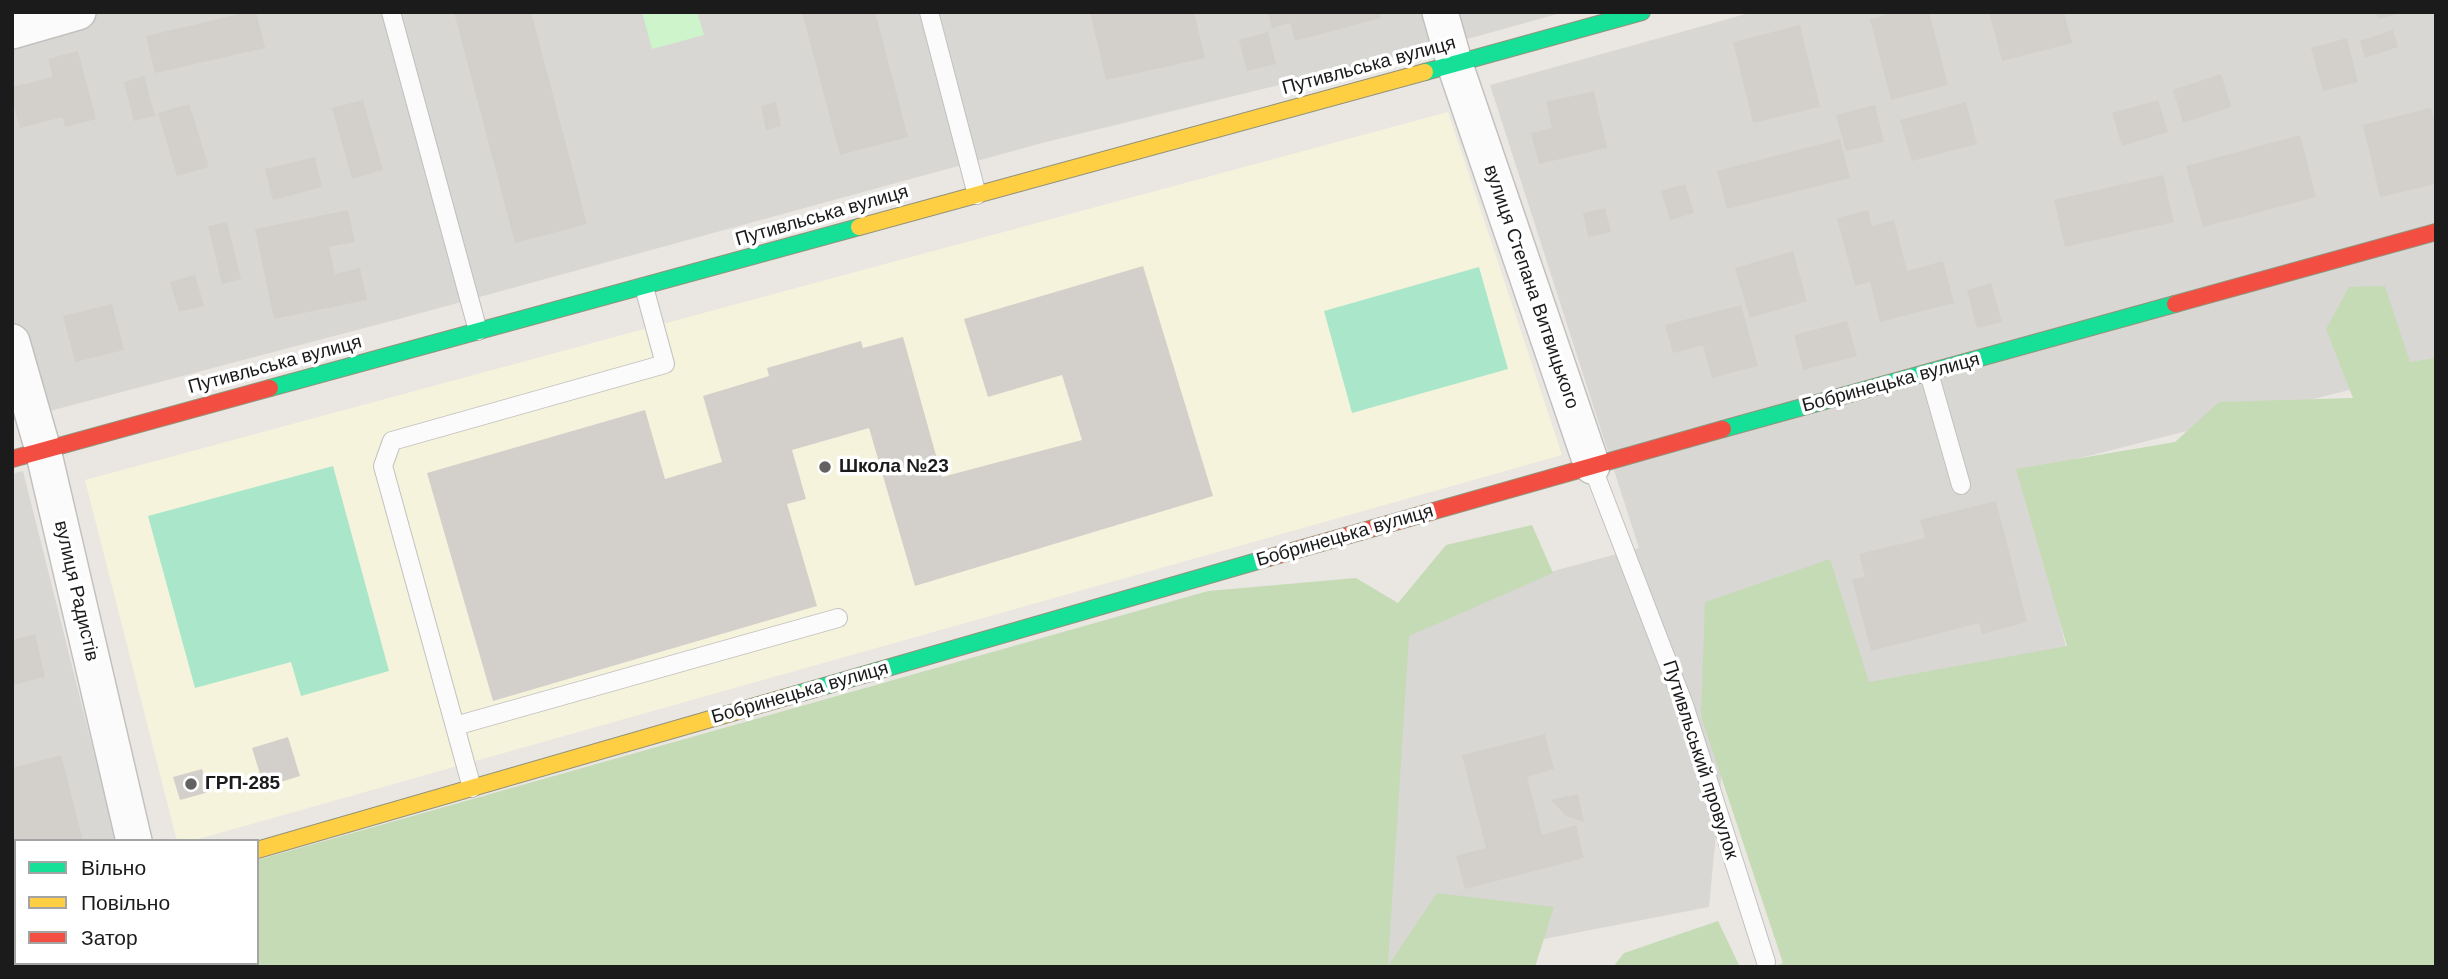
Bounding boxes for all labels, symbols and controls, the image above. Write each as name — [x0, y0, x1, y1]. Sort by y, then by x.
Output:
street label: Путивльська вулиця — [1280, 32, 1458, 100]
street label: вулиця Степана Витвицького — [1478, 162, 1584, 412]
street label: Путивльська вулиця — [733, 180, 911, 252]
street label: Путивльська вулиця — [186, 331, 364, 399]
street label: Бобринецька вулиця — [1800, 348, 1982, 418]
place label: Школа №23 — [839, 456, 949, 478]
marker: Школа №23 — [817, 459, 833, 475]
street label: Бобринецька вулиця — [1254, 500, 1436, 572]
street label: вулиця Радистів — [49, 518, 103, 664]
street label: Бобринецька вулиця — [709, 657, 891, 729]
street label: Путивльський провулок — [1657, 658, 1743, 862]
place label: ГРП-285 — [205, 773, 280, 795]
marker: ГРП-285 — [183, 776, 199, 792]
legend — [14, 839, 259, 965]
text: Вільно — [81, 856, 146, 879]
text: Повільно — [81, 891, 170, 914]
text: Затор — [81, 926, 138, 949]

